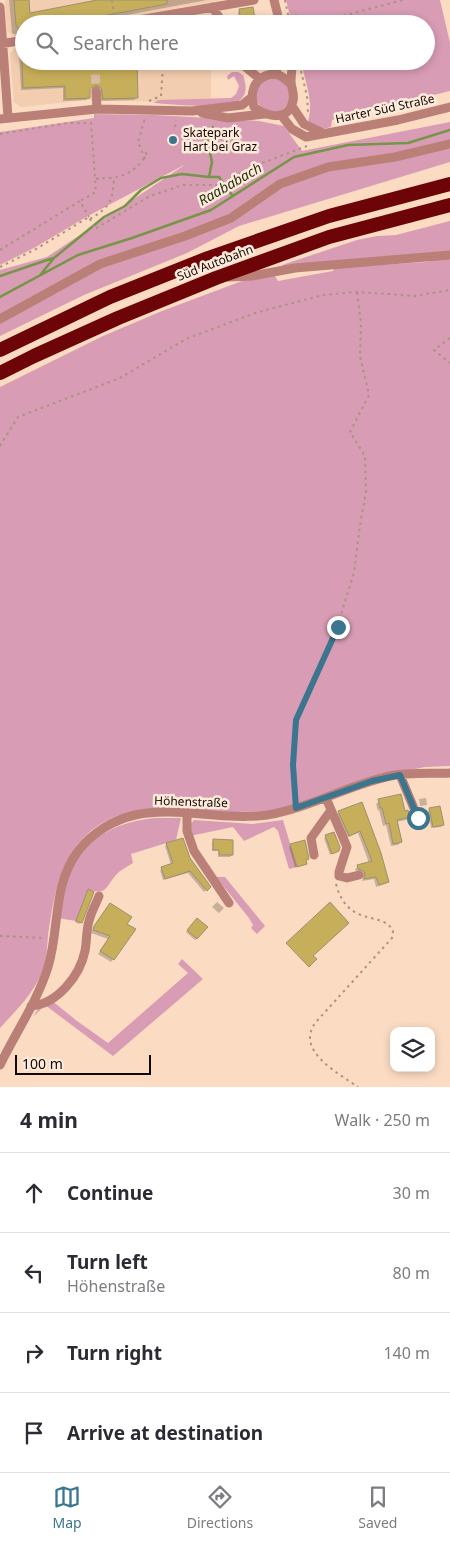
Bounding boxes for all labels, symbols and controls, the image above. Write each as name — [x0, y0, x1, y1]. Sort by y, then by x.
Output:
search box — [15, 15, 435, 70]
icon: search — [33, 29, 61, 57]
text: Search here — [73, 30, 179, 56]
street label: Harter Süd Straße — [334, 90, 436, 127]
place label: Skatepark Hart bei Graz — [183, 124, 258, 155]
marker: Skatepark Hart bei Graz — [167, 134, 179, 146]
water label: Raababach — [194, 158, 265, 209]
street label: Süd Autobahn — [174, 240, 255, 285]
route end — [327, 616, 350, 639]
street label: Höhenstraße — [154, 792, 228, 811]
route start — [407, 807, 430, 830]
map controls — [390, 1027, 435, 1072]
button: layers — [390, 1027, 435, 1072]
scale bar — [15, 1052, 151, 1075]
text: 100 m — [22, 1054, 63, 1073]
text: 4 min — [20, 1106, 78, 1134]
text: Walk · 250 m — [335, 1109, 430, 1131]
icon: ahead — [20, 1179, 48, 1207]
text: Continue — [67, 1180, 153, 1206]
text: 30 m — [393, 1182, 430, 1204]
text: Turn left — [67, 1249, 148, 1275]
icon: left — [20, 1259, 48, 1287]
text: 80 m — [393, 1262, 430, 1284]
text: Höhenstraße — [67, 1275, 165, 1297]
icon: right — [20, 1339, 48, 1367]
text: Turn right — [67, 1340, 162, 1366]
text: 140 m — [383, 1342, 430, 1364]
icon: arrive — [20, 1419, 48, 1447]
text: Arrive at destination — [67, 1420, 263, 1446]
tab: Map — [53, 1483, 82, 1532]
tab: Directions — [187, 1483, 253, 1532]
tab: Saved — [358, 1483, 397, 1532]

